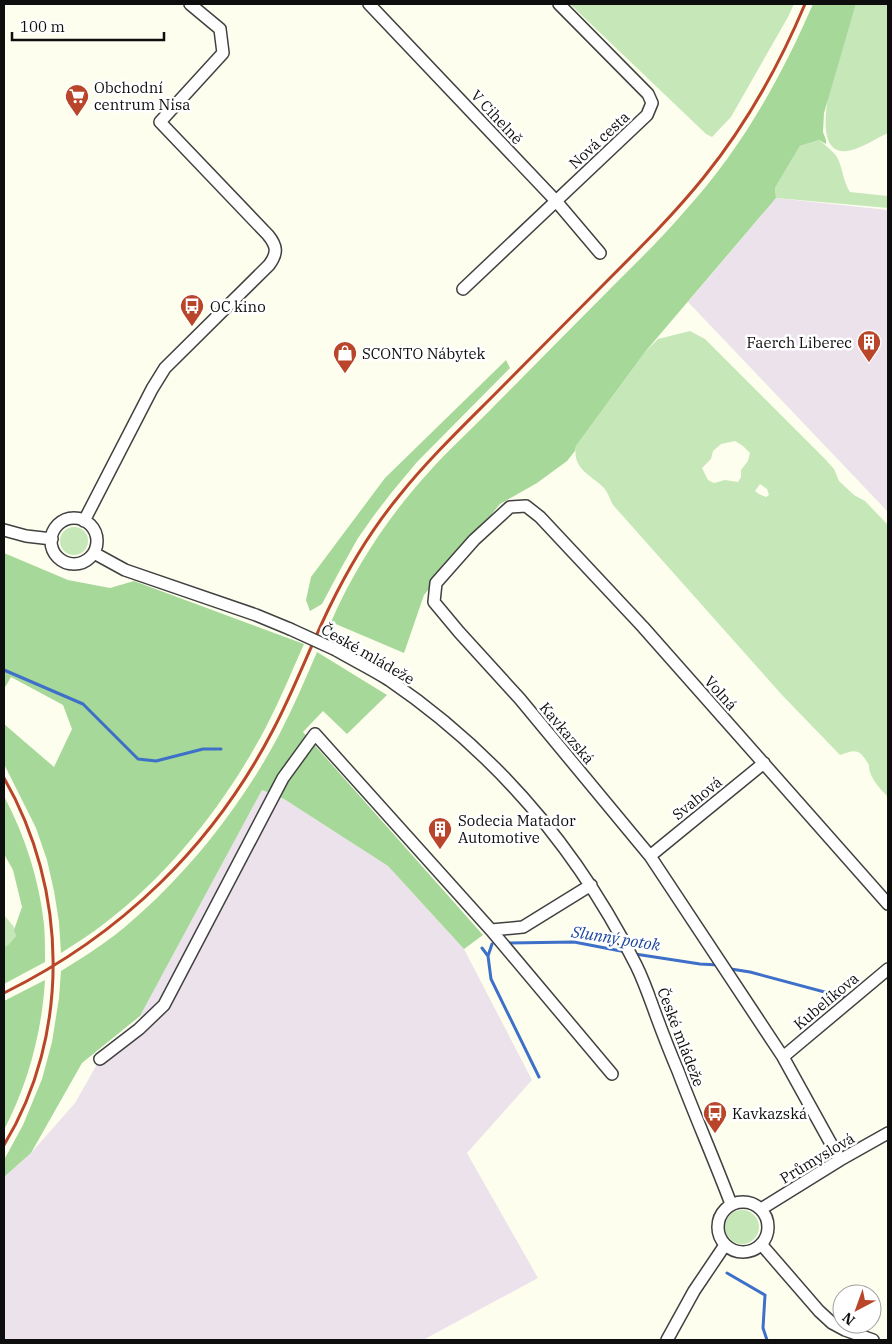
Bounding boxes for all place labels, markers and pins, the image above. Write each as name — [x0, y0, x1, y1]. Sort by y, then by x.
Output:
place label: Obchodní centrum Nisa — [94, 78, 190, 114]
supermarket icon: Obchodní centrum Nisa — [64, 83, 90, 117]
bus stop icon: OC kino — [179, 293, 205, 327]
place label: OC kino — [210, 297, 266, 316]
building icon: Faerch Liberec — [856, 329, 882, 363]
place label: Faerch Liberec — [747, 333, 852, 352]
shop icon: SCONTO Nábytek — [332, 340, 358, 374]
place label: SCONTO Nábytek — [362, 344, 486, 363]
place label: Sodecia Matador Automotive — [458, 811, 576, 847]
building icon: Sodecia Matador Automotive — [427, 816, 453, 850]
bus stop icon: Kavkazská — [702, 1100, 728, 1134]
place label: Kavkazská — [732, 1104, 807, 1123]

